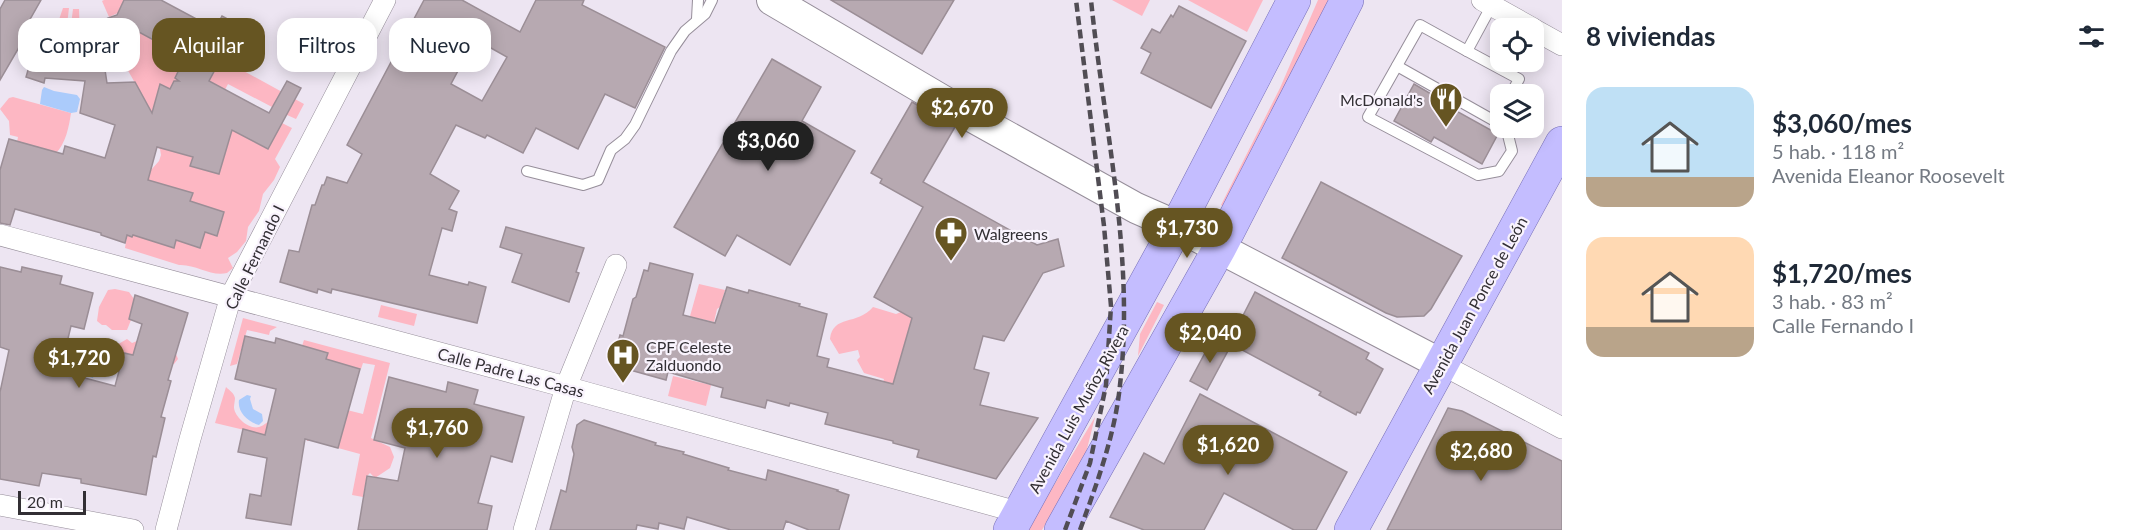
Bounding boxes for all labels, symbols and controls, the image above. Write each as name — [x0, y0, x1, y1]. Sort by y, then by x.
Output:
chip: Comprar — [18, 18, 140, 72]
chip: Alquilar — [152, 18, 265, 72]
chip: Filtros — [277, 18, 377, 72]
chip: Nuevo — [389, 18, 491, 72]
map controls — [1490, 18, 1544, 138]
button: locate — [1490, 18, 1544, 72]
text: 8 viviendas — [1586, 20, 1715, 52]
icon: filters — [2075, 20, 2108, 53]
restaurant icon: McDonald's — [1428, 81, 1464, 128]
button: layers — [1490, 84, 1544, 138]
pin: $2,670 — [913, 88, 1011, 139]
place label: McDonald's — [1340, 90, 1423, 109]
text: $2,670 — [931, 95, 993, 119]
text: $3,060/mes — [1772, 107, 1912, 139]
icon: home — [1634, 111, 1706, 183]
pin: $3,060 — [719, 121, 817, 172]
text: $3,060 — [737, 128, 799, 152]
text: 5 hab. · 118 m² — [1772, 139, 1904, 163]
text: Avenida Eleanor Roosevelt — [1772, 163, 2005, 187]
street label: Calle Fernando I — [221, 202, 287, 312]
pin: $1,730 — [1138, 208, 1236, 259]
street label: Avenida Juan Ponce de León — [1417, 213, 1531, 397]
pharmacy icon: Walgreens — [933, 215, 969, 262]
text: $1,730 — [1156, 215, 1218, 239]
place label: Walgreens — [974, 224, 1048, 243]
text: $1,720/mes — [1772, 257, 1912, 289]
icon: home — [1634, 261, 1706, 333]
text: 3 hab. · 83 m² — [1772, 289, 1893, 313]
pin: $2,040 — [1161, 313, 1259, 364]
text: Calle Fernando I — [1772, 313, 1914, 337]
text: $2,040 — [1179, 320, 1241, 344]
street label: Avenida Luis Muñoz Rivera — [1024, 322, 1132, 496]
hospital icon: CPF Celeste Zalduondo — [605, 337, 641, 384]
place label: CPF Celeste Zalduondo — [646, 337, 731, 374]
pin: $1,720 — [30, 338, 128, 389]
street label: Calle Padre Las Casas — [436, 343, 586, 401]
text: $1,720 — [48, 345, 110, 369]
pin: $1,760 — [388, 408, 486, 459]
text: $1,760 — [406, 415, 468, 439]
pin: $1,620 — [1179, 425, 1277, 476]
pin: $2,680 — [1432, 431, 1530, 482]
text: $1,620 — [1197, 432, 1259, 456]
text: $2,680 — [1450, 438, 1512, 462]
scale bar — [18, 488, 86, 516]
text: 20 m — [27, 492, 63, 511]

